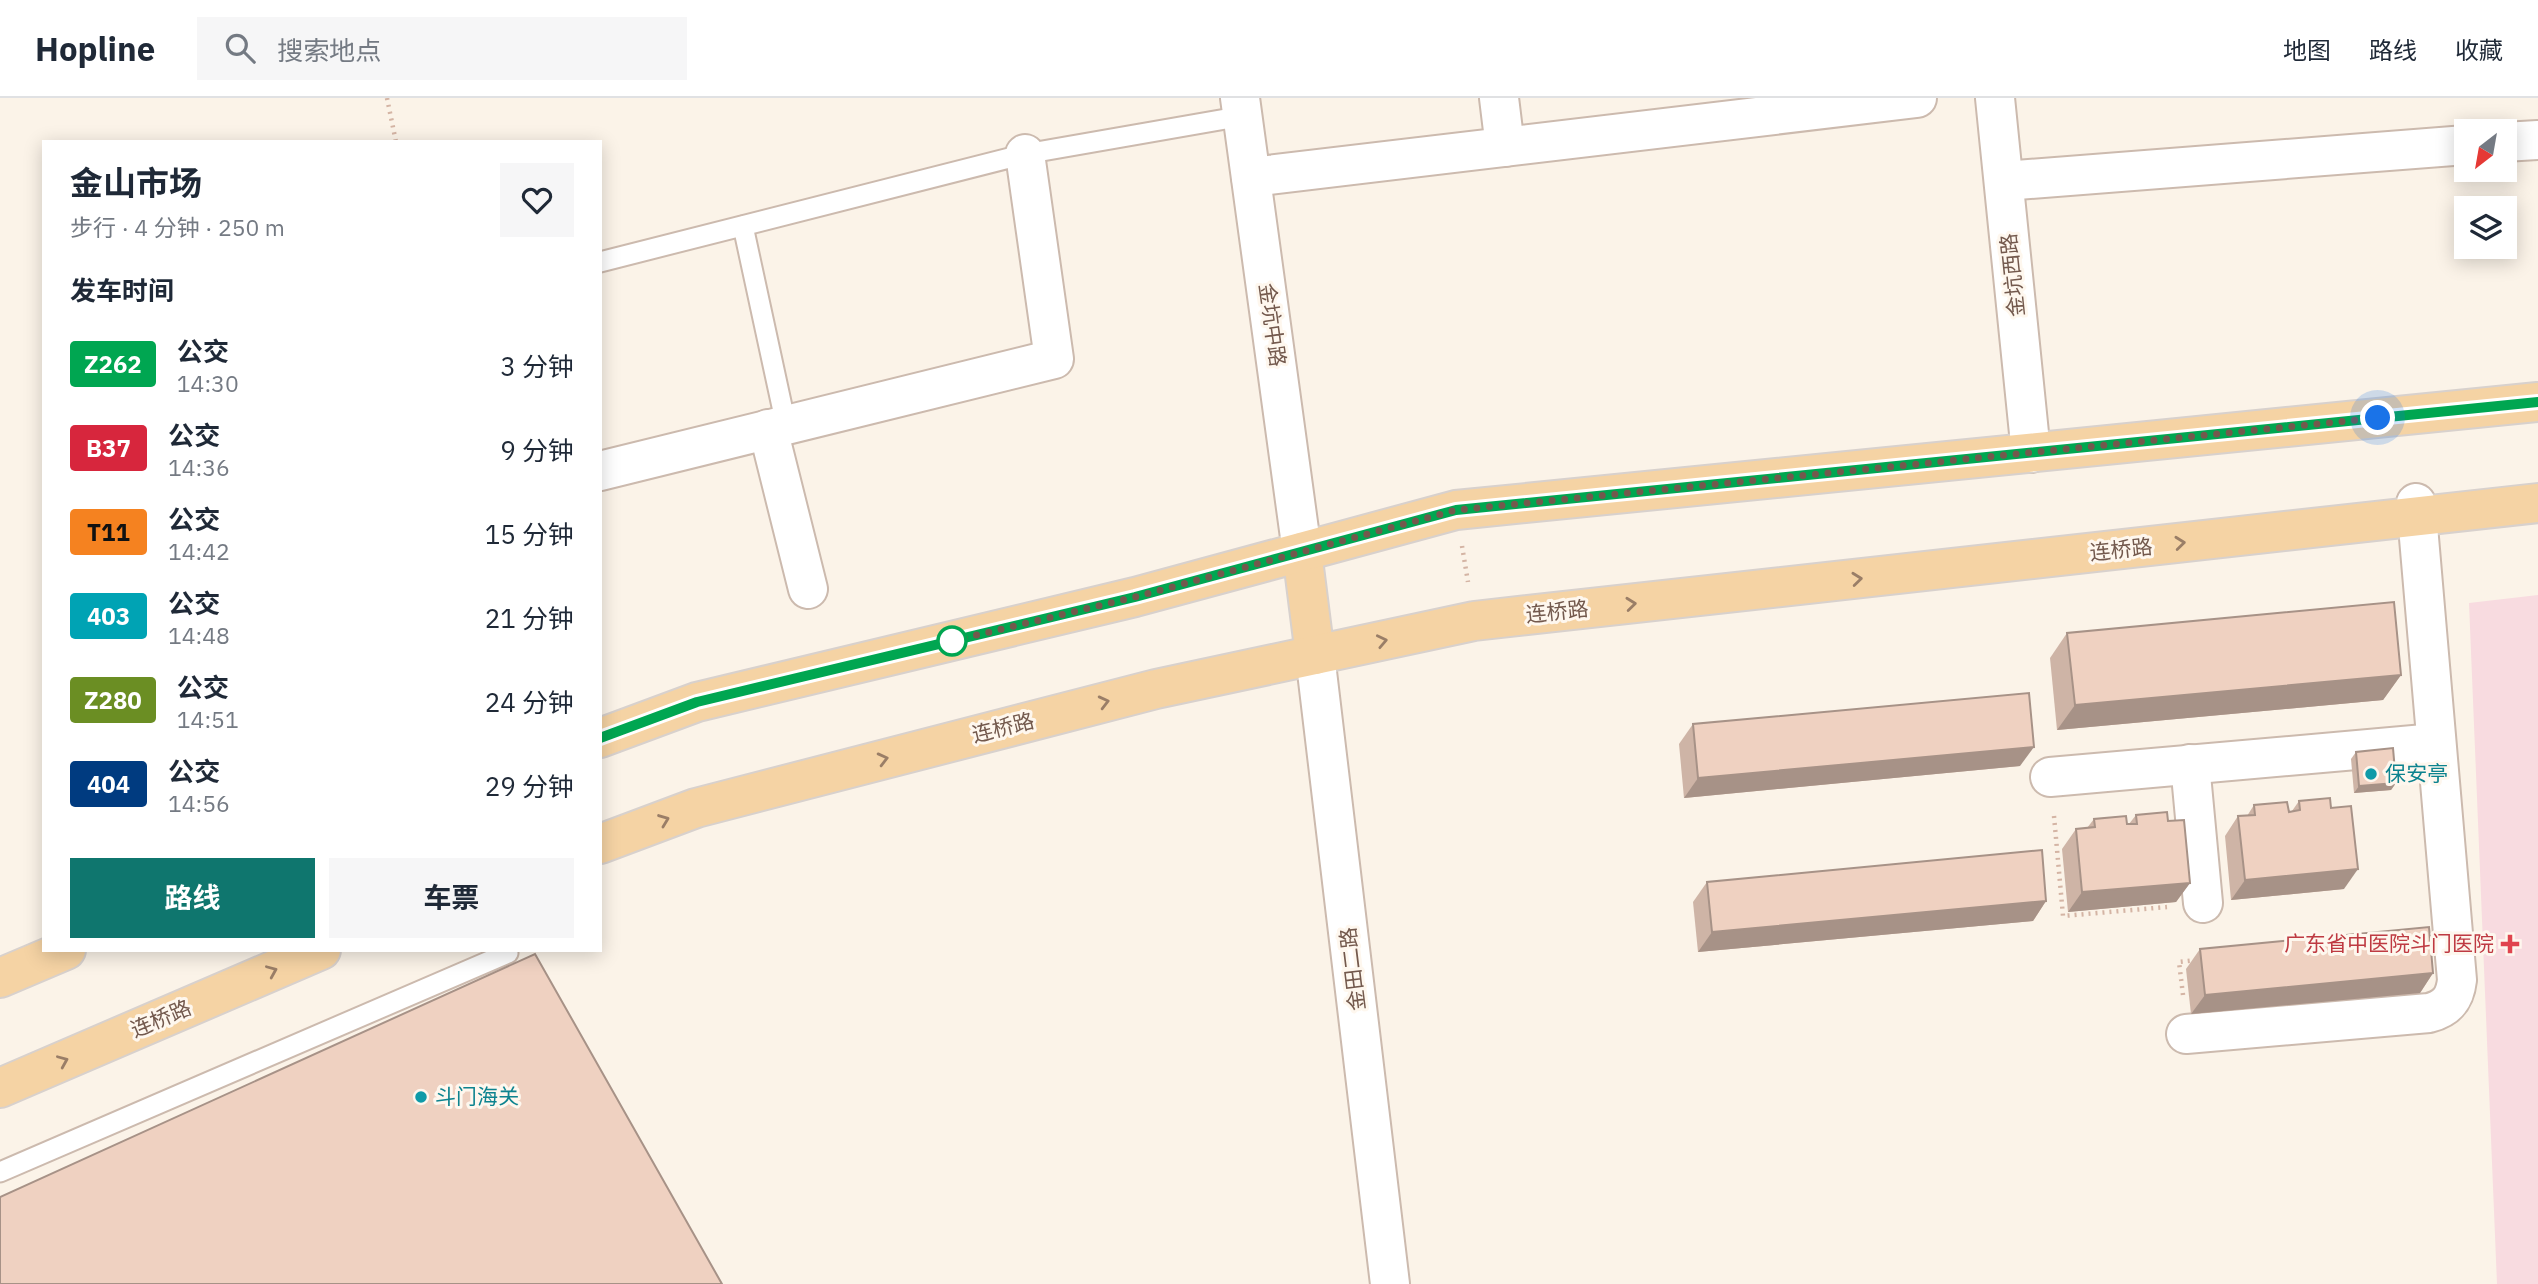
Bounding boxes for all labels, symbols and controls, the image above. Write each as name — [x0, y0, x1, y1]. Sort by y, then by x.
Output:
search box — [197, 17, 687, 80]
text: Hopline — [35, 27, 155, 70]
icon: search — [221, 29, 259, 67]
text: 搜索地点 — [277, 33, 381, 67]
text: 地图 — [2283, 34, 2331, 66]
text: 路线 — [2369, 34, 2417, 66]
text: 收藏 — [2455, 34, 2503, 66]
north arrow — [2454, 119, 2516, 182]
map controls — [2454, 119, 2517, 259]
text: 金山市场 — [70, 161, 202, 204]
button: heart — [500, 163, 574, 237]
button: layers — [2454, 196, 2517, 259]
text: 步行 · 4 分钟 · 250 m — [70, 212, 285, 242]
street label: 金坑西路 — [1994, 232, 2030, 318]
text: 发车时间 — [70, 273, 174, 307]
street label: 金坑中路 — [1253, 281, 1293, 368]
text: 公交 — [177, 334, 229, 368]
text: Z262 — [84, 348, 142, 380]
text: 3 分钟 — [500, 349, 574, 383]
text: 14:30 — [177, 368, 239, 398]
your location — [2360, 400, 2395, 435]
text: 公交 — [168, 418, 220, 452]
text: B37 — [86, 432, 131, 464]
text: 9 分钟 — [500, 433, 574, 467]
text: 14:36 — [168, 452, 230, 482]
text: 公交 — [168, 502, 220, 536]
text: T11 — [87, 516, 130, 548]
text: 15 分钟 — [485, 517, 574, 551]
street label: 连桥路 — [2088, 532, 2154, 566]
text: 14:42 — [168, 536, 230, 566]
one-way arrow — [2175, 536, 2186, 551]
one-way arrow — [1851, 571, 1863, 586]
text: 公交 — [168, 586, 220, 620]
street label: 连桥路 — [1524, 594, 1590, 628]
one-way arrow — [1625, 597, 1636, 612]
text: 403 — [87, 600, 130, 632]
text: 21 分钟 — [485, 601, 574, 635]
text: 14:48 — [168, 620, 230, 650]
unlabelled marker — [937, 626, 967, 656]
one-way arrow — [1376, 634, 1388, 649]
text: 公交 — [177, 670, 229, 704]
text: Z280 — [84, 684, 142, 716]
text: 24 分钟 — [485, 685, 574, 719]
one-way arrow — [1097, 696, 1109, 711]
text: 14:51 — [177, 704, 239, 734]
street label: 连桥路 — [969, 706, 1037, 748]
one-way arrow — [877, 753, 889, 767]
text: 公交 — [168, 754, 220, 788]
place label: 保安亭 — [2385, 759, 2448, 787]
marker: 保安亭 — [2363, 766, 2379, 782]
text: 404 — [87, 768, 130, 800]
text: 29 分钟 — [485, 769, 574, 803]
text: 14:56 — [168, 788, 230, 818]
one-way arrow — [658, 814, 670, 828]
button: 路线 — [70, 858, 315, 938]
button: 车票 — [329, 858, 574, 938]
street label: 金田二路 — [1333, 926, 1371, 1013]
place label: 广东省中医院斗门医院 — [2284, 929, 2494, 957]
marker: 广东省中医院斗门医院 — [2500, 934, 2520, 954]
one-way arrow — [265, 966, 277, 980]
street label: 连桥路 — [126, 993, 195, 1043]
one-way arrow — [55, 1055, 68, 1069]
place label: 斗门海关 — [435, 1082, 519, 1110]
marker: 斗门海关 — [413, 1089, 429, 1105]

